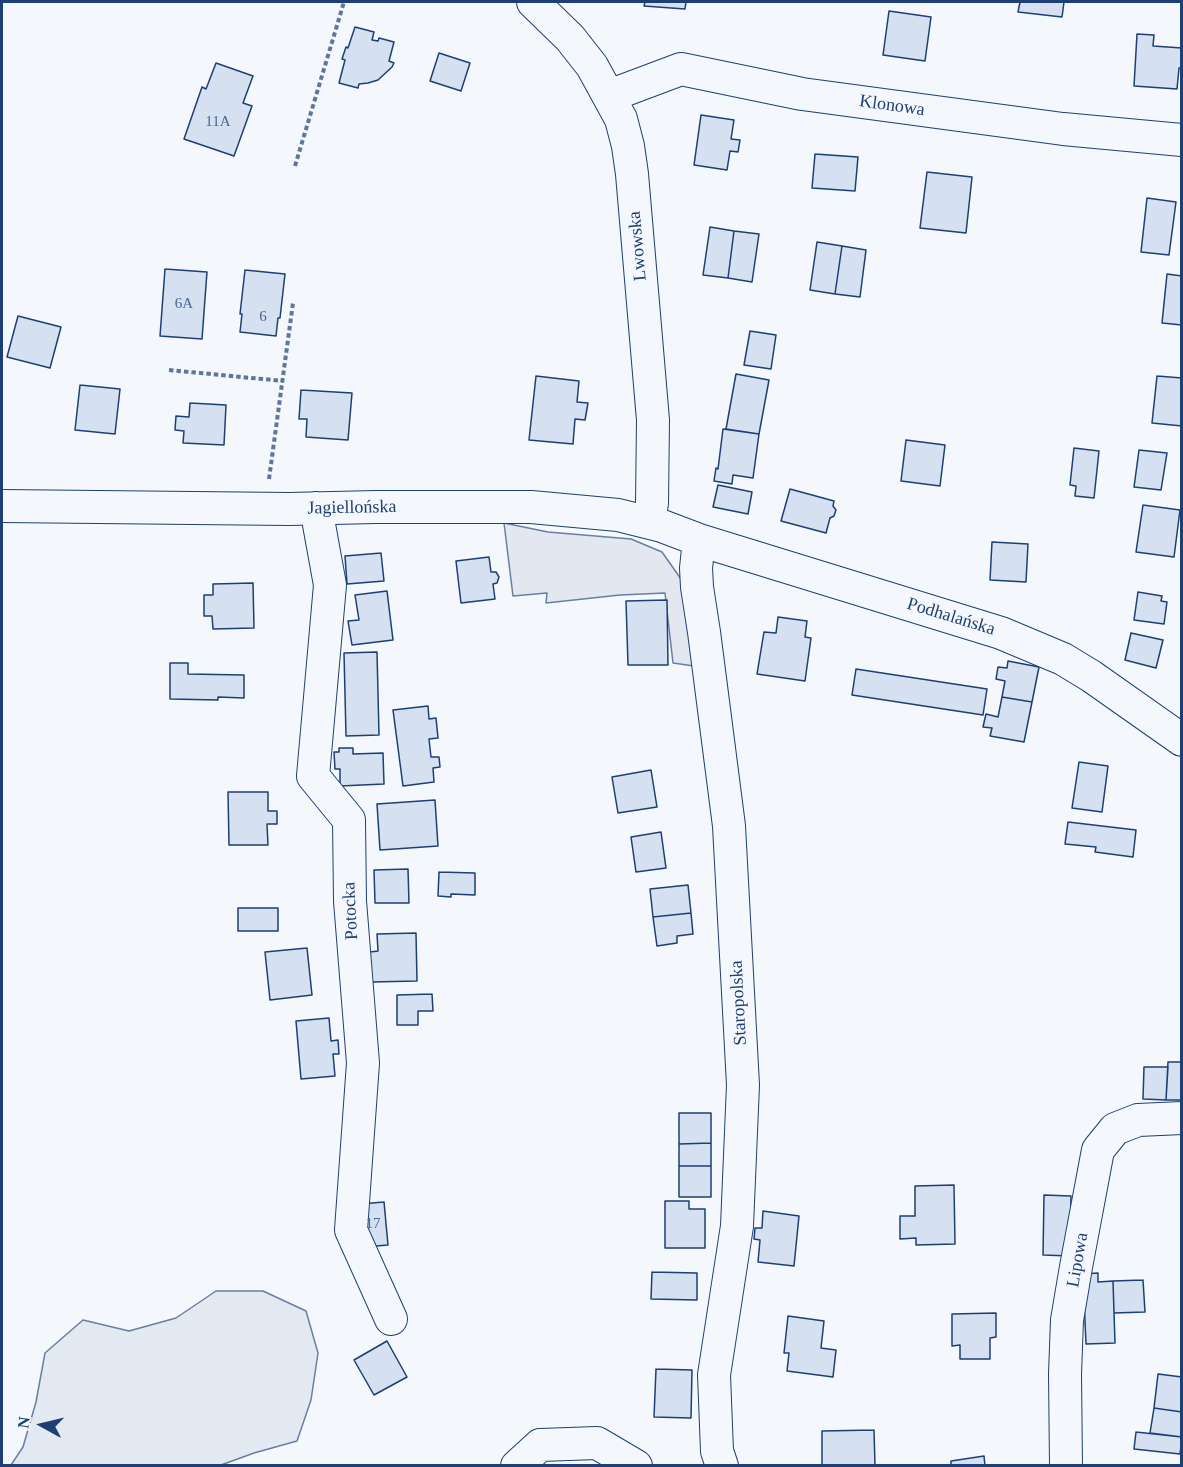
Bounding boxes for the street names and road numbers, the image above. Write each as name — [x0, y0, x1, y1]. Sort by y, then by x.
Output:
street label: Klonowa — [858, 91, 926, 121]
street label: Lwowska — [624, 210, 652, 282]
street label: Jagiellońska — [307, 496, 397, 520]
street label: Podhalańska — [904, 593, 998, 641]
street label: Potocka — [339, 881, 363, 941]
street label: Staropolska — [726, 960, 752, 1046]
street label: Lipowa — [1063, 1231, 1093, 1289]

